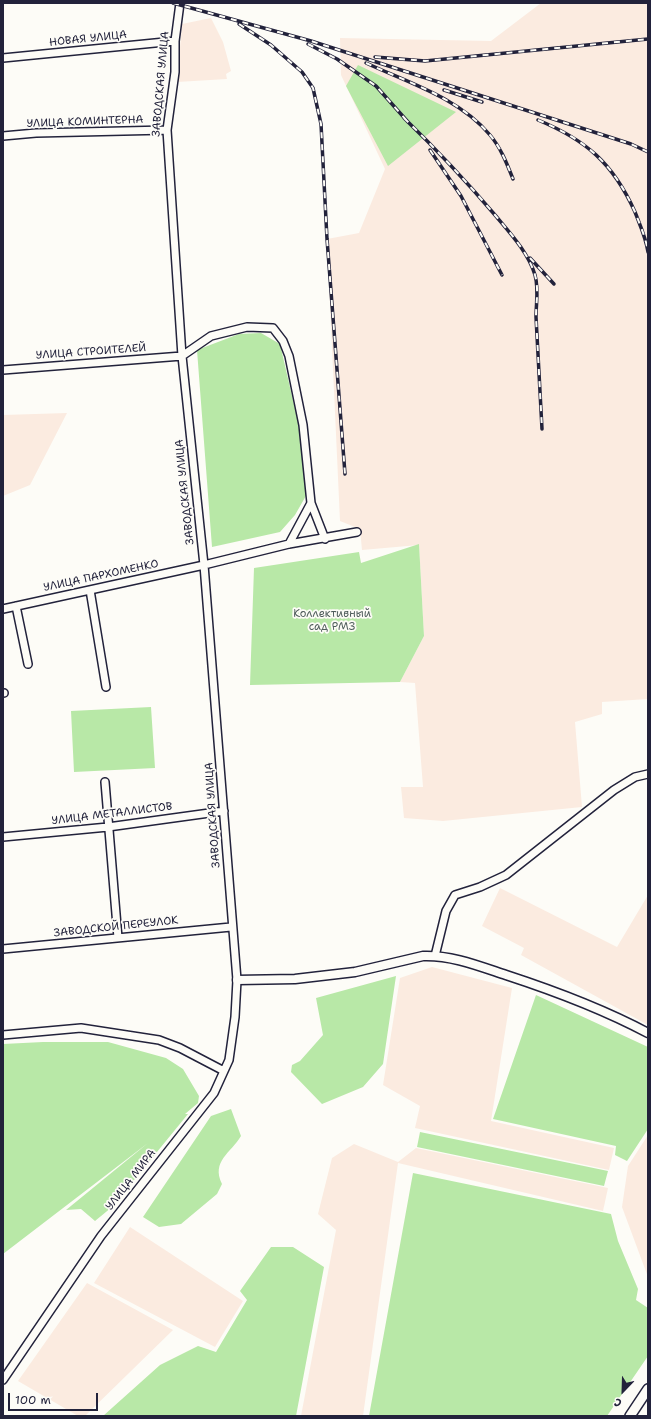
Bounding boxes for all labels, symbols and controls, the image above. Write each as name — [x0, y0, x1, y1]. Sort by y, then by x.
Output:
street label: НОВАЯ УЛИЦА — [48, 28, 128, 50]
street label: ЗАВОДСКАЯ УЛИЦА — [150, 31, 172, 137]
street label: УЛИЦА КОМИНТЕРНА — [26, 113, 144, 131]
street label: УЛИЦА СТРОИТЕЛЕЙ — [35, 342, 147, 362]
street label: ЗАВОДСКАЯ УЛИЦА — [173, 439, 197, 545]
street label: УЛИЦА ПАРХОМЕНКО — [42, 557, 160, 595]
park label: Коллективный сад РМЗ — [293, 607, 371, 633]
street label: ЗАВОДСКАЯ УЛИЦА — [203, 762, 223, 868]
street label: УЛИЦА МЕТАЛЛИСТОВ — [51, 800, 173, 828]
street label: ЗАВОДСКОЙ ПЕРЕУЛОК — [53, 914, 179, 940]
street label: УЛИЦА МИРА — [103, 1147, 159, 1213]
north arrow — [603, 1371, 643, 1411]
scale bar — [10, 1385, 100, 1411]
text: 100 m — [15, 1392, 51, 1408]
text: С — [612, 1394, 624, 1411]

